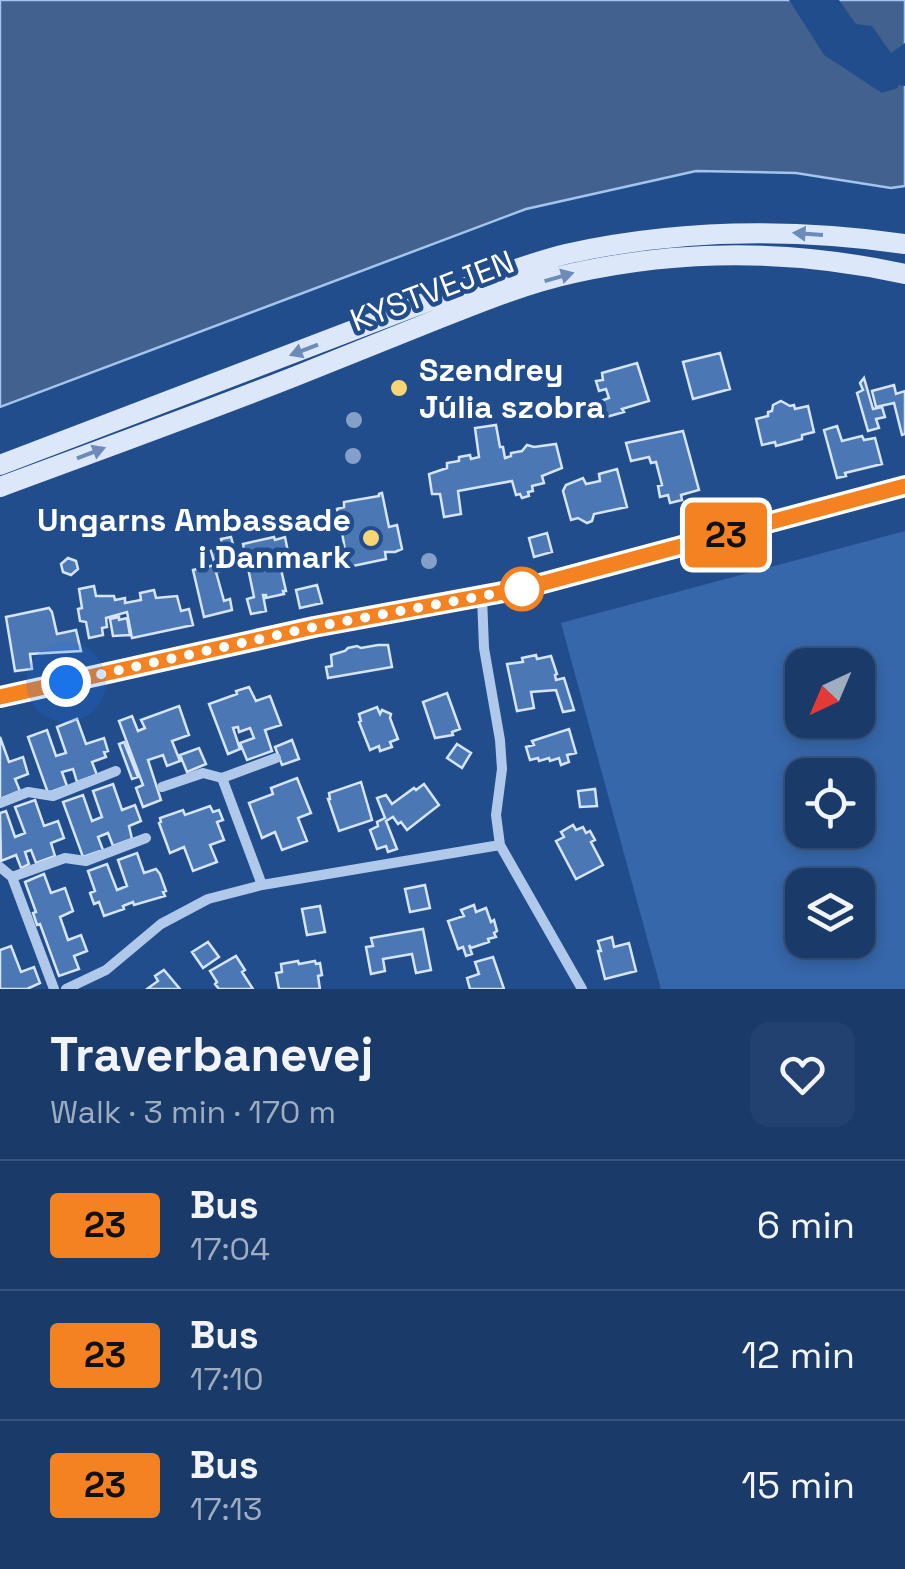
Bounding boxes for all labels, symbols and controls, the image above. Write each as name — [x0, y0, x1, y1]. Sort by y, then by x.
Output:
one-way arrow — [792, 226, 824, 242]
street label: KYSTVEJEN — [345, 242, 519, 340]
one-way arrow — [544, 269, 575, 284]
one-way arrow — [289, 342, 319, 358]
place label: Szendrey Júlia szobra — [419, 350, 605, 427]
marker: Szendrey Júlia szobra — [388, 377, 410, 399]
one-way arrow — [77, 445, 107, 460]
place label: Ungarns Ambassade i Danmark — [37, 500, 351, 577]
line badge: 23 — [681, 502, 771, 568]
text: 23 — [705, 513, 747, 557]
marker: Ungarns Ambassade i Danmark — [360, 527, 382, 549]
unlabelled marker — [501, 568, 543, 610]
north arrow — [785, 648, 875, 738]
map controls — [785, 648, 875, 958]
your location — [41, 657, 91, 707]
button: locate — [785, 758, 875, 848]
button: layers — [785, 868, 875, 958]
button: heart — [750, 1022, 855, 1127]
text: Traverbanevej — [50, 1024, 373, 1085]
text: Walk · 3 min · 170 m — [50, 1092, 336, 1132]
text: Bus — [190, 1181, 259, 1229]
text: 6 min — [757, 1201, 855, 1249]
text: 23 — [84, 1203, 126, 1247]
text: 17:04 — [190, 1229, 270, 1269]
text: Bus — [190, 1311, 259, 1359]
text: 12 min — [741, 1331, 855, 1379]
text: 23 — [84, 1333, 126, 1377]
text: 17:10 — [190, 1359, 263, 1399]
text: Bus — [190, 1441, 259, 1489]
text: 15 min — [741, 1461, 855, 1509]
text: 23 — [84, 1463, 126, 1507]
text: 17:13 — [190, 1489, 262, 1529]

